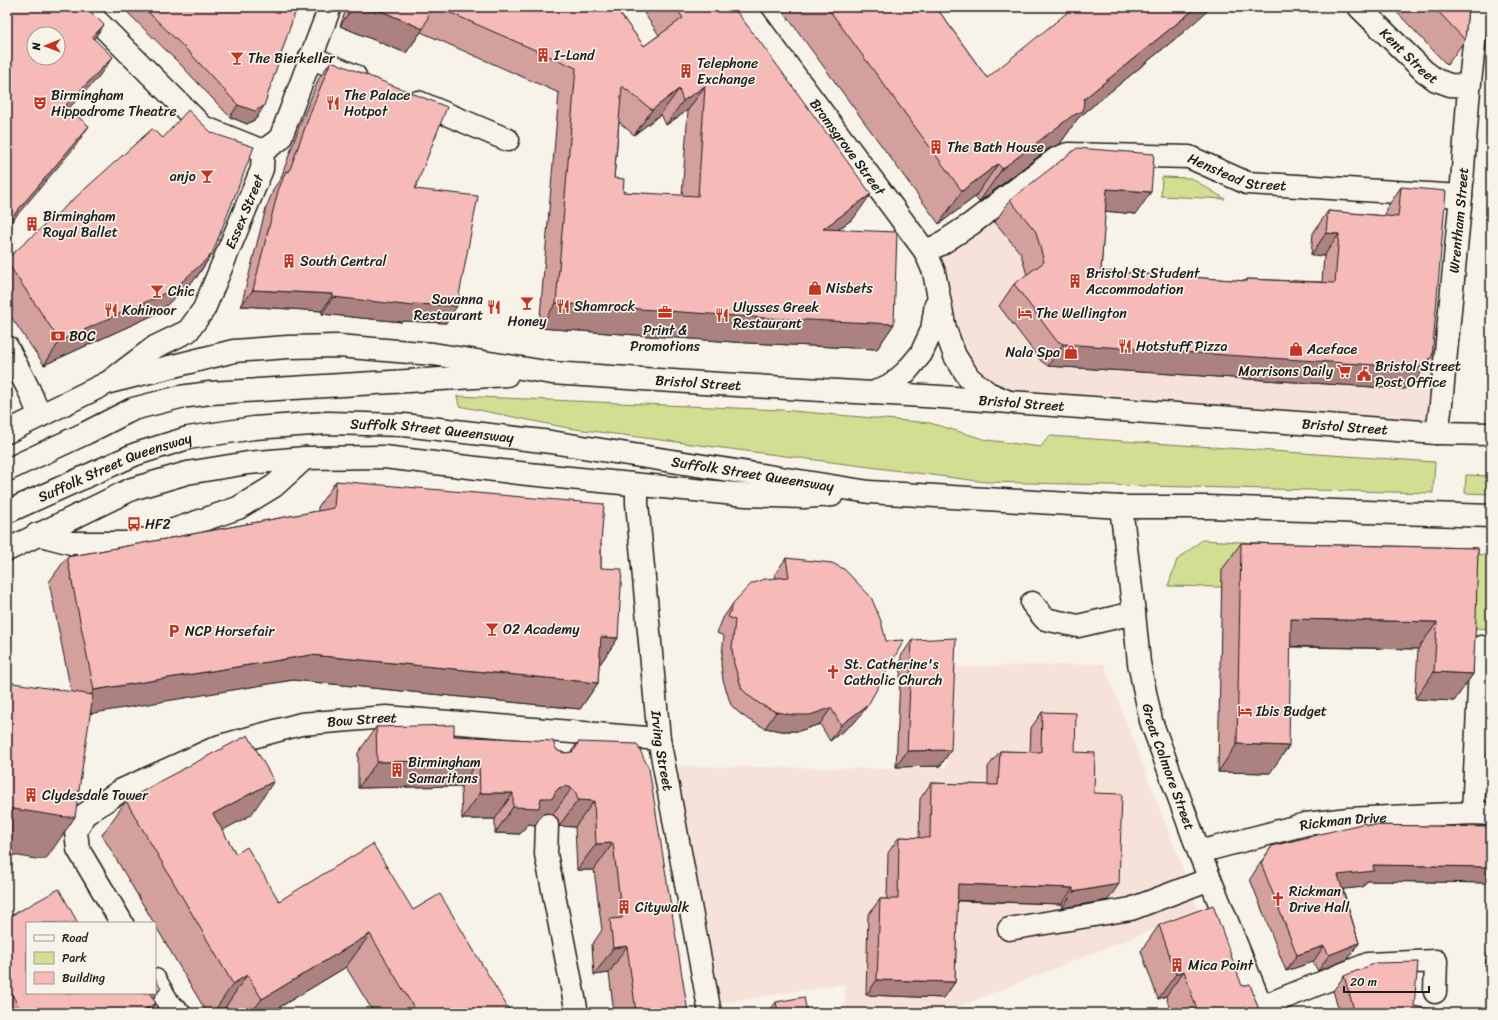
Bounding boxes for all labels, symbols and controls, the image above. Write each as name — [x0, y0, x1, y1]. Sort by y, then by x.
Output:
street label: Kent Street — [1373, 22, 1444, 91]
north arrow — [26, 26, 66, 66]
text: N — [27, 42, 46, 51]
place label: I-Land — [553, 43, 596, 68]
place label: The Bierkeller — [248, 46, 336, 71]
building icon: I-Land — [535, 47, 551, 63]
bar icon: The Bierkeller — [229, 50, 245, 66]
place label: Telephone Exchange — [697, 51, 758, 92]
building icon: Telephone Exchange — [678, 63, 694, 79]
place label: Birmingham Hippodrome Theatre — [51, 83, 177, 124]
place label: The Palace Hotpot — [344, 83, 410, 124]
street label: Bromsgrove Street — [803, 93, 893, 202]
theatre icon: Birmingham Hippodrome Theatre — [32, 95, 48, 111]
restaurant icon: The Palace Hotpot — [325, 95, 341, 111]
place label: The Bath House — [947, 135, 1044, 160]
building icon: The Bath House — [928, 139, 944, 155]
street label: Henstead Street — [1184, 146, 1287, 198]
place label: anjo — [170, 164, 196, 189]
street label: Wrentham Street — [1442, 166, 1476, 274]
bar icon: anjo — [199, 168, 215, 184]
street label: Essex Street — [218, 169, 272, 253]
place label: Birmingham Royal Ballet — [43, 204, 118, 245]
building icon: Birmingham Royal Ballet — [24, 216, 40, 232]
place label: South Central — [300, 249, 387, 274]
building icon: South Central — [281, 253, 297, 269]
place label: Bristol St Student Accommodation — [1085, 261, 1201, 302]
building icon: Bristol St Student Accommodation — [1067, 273, 1083, 289]
place label: Nisbets — [826, 276, 873, 301]
place label: Chic — [168, 279, 195, 304]
shop icon: Nisbets — [807, 280, 823, 296]
bar icon: Chic — [149, 283, 165, 299]
place label: Savanna Restaurant — [414, 287, 483, 328]
place label: Shamrock — [574, 294, 636, 319]
bar icon: Honey — [519, 295, 535, 311]
place label: Ulysses Greek Restaurant — [733, 295, 819, 336]
place label: Kohinoor — [122, 298, 177, 323]
restaurant icon: Shamrock — [555, 298, 571, 314]
restaurant icon: Savanna Restaurant — [486, 299, 502, 315]
place label: The Wellington — [1036, 301, 1127, 326]
restaurant icon: Kohinoor — [103, 302, 119, 318]
office icon: Print & Promotions — [657, 304, 673, 320]
hotel icon: The Wellington — [1017, 305, 1033, 321]
restaurant icon: Ulysses Greek Restaurant — [714, 307, 730, 323]
place label: Honey — [507, 309, 547, 334]
place label: Print & Promotions — [630, 318, 700, 359]
place label: BOC — [69, 324, 96, 349]
bank icon: BOC — [50, 328, 66, 344]
place label: Hotstuff Pizza — [1136, 334, 1227, 359]
place label: Aceface — [1306, 337, 1357, 362]
restaurant icon: Hotstuff Pizza — [1117, 338, 1133, 354]
place label: Nala Spa — [1005, 340, 1060, 365]
shop icon: Aceface — [1288, 341, 1304, 357]
shop icon: Nala Spa — [1063, 344, 1079, 360]
place label: Bristol Street Post Office — [1375, 354, 1461, 395]
place label: Morrisons Daily — [1238, 359, 1334, 384]
supermarket icon: Morrisons Daily — [1336, 363, 1352, 379]
public building icon: Bristol Street Post Office — [1356, 366, 1372, 382]
street label: Bristol Street — [654, 368, 742, 398]
street label: Bristol Street — [978, 388, 1065, 419]
street label: Bristol Street — [1301, 411, 1389, 442]
street label: Suffolk Street Queensway — [350, 412, 516, 451]
street label: Suffolk Street Queensway — [34, 425, 196, 510]
street label: Suffolk Street Queensway — [670, 449, 837, 499]
place label: HF2 — [145, 512, 171, 537]
bus stop icon: HF2 — [126, 516, 142, 532]
place label: O2 Academy — [503, 617, 580, 642]
place label: NCP Horsefair — [185, 619, 275, 644]
bar icon: O2 Academy — [484, 621, 500, 637]
parking icon: NCP Horsefair — [166, 623, 182, 639]
place label: St. Catherine's Catholic Church — [844, 652, 942, 693]
church icon: St. Catherine's Catholic Church — [825, 664, 841, 680]
place label: Ibis Budget — [1255, 699, 1327, 724]
street label: Great Colmore Street — [1135, 701, 1202, 834]
hotel icon: Ibis Budget — [1237, 703, 1253, 719]
street label: Bow Street — [326, 705, 398, 735]
street label: Irving Street — [643, 708, 680, 793]
place label: Birmingham Samaritans — [408, 750, 481, 791]
building icon: Birmingham Samaritans — [389, 762, 405, 778]
place label: Clydesdale Tower — [42, 783, 149, 808]
building icon: Clydesdale Tower — [23, 787, 39, 803]
street label: Rickman Drive — [1297, 805, 1387, 838]
place label: Rickman Drive Hall — [1289, 879, 1350, 920]
church icon: Rickman Drive Hall — [1270, 891, 1286, 907]
place label: Citywalk — [635, 895, 690, 920]
building icon: Citywalk — [616, 899, 632, 915]
legend — [26, 922, 156, 994]
text: Road — [62, 927, 89, 949]
text: Park — [62, 947, 87, 969]
place label: Mica Point — [1188, 953, 1254, 978]
building icon: Mica Point — [1169, 957, 1185, 973]
text: Building — [62, 967, 105, 989]
scale bar — [1344, 968, 1429, 994]
text: 20 m — [1350, 971, 1377, 993]

